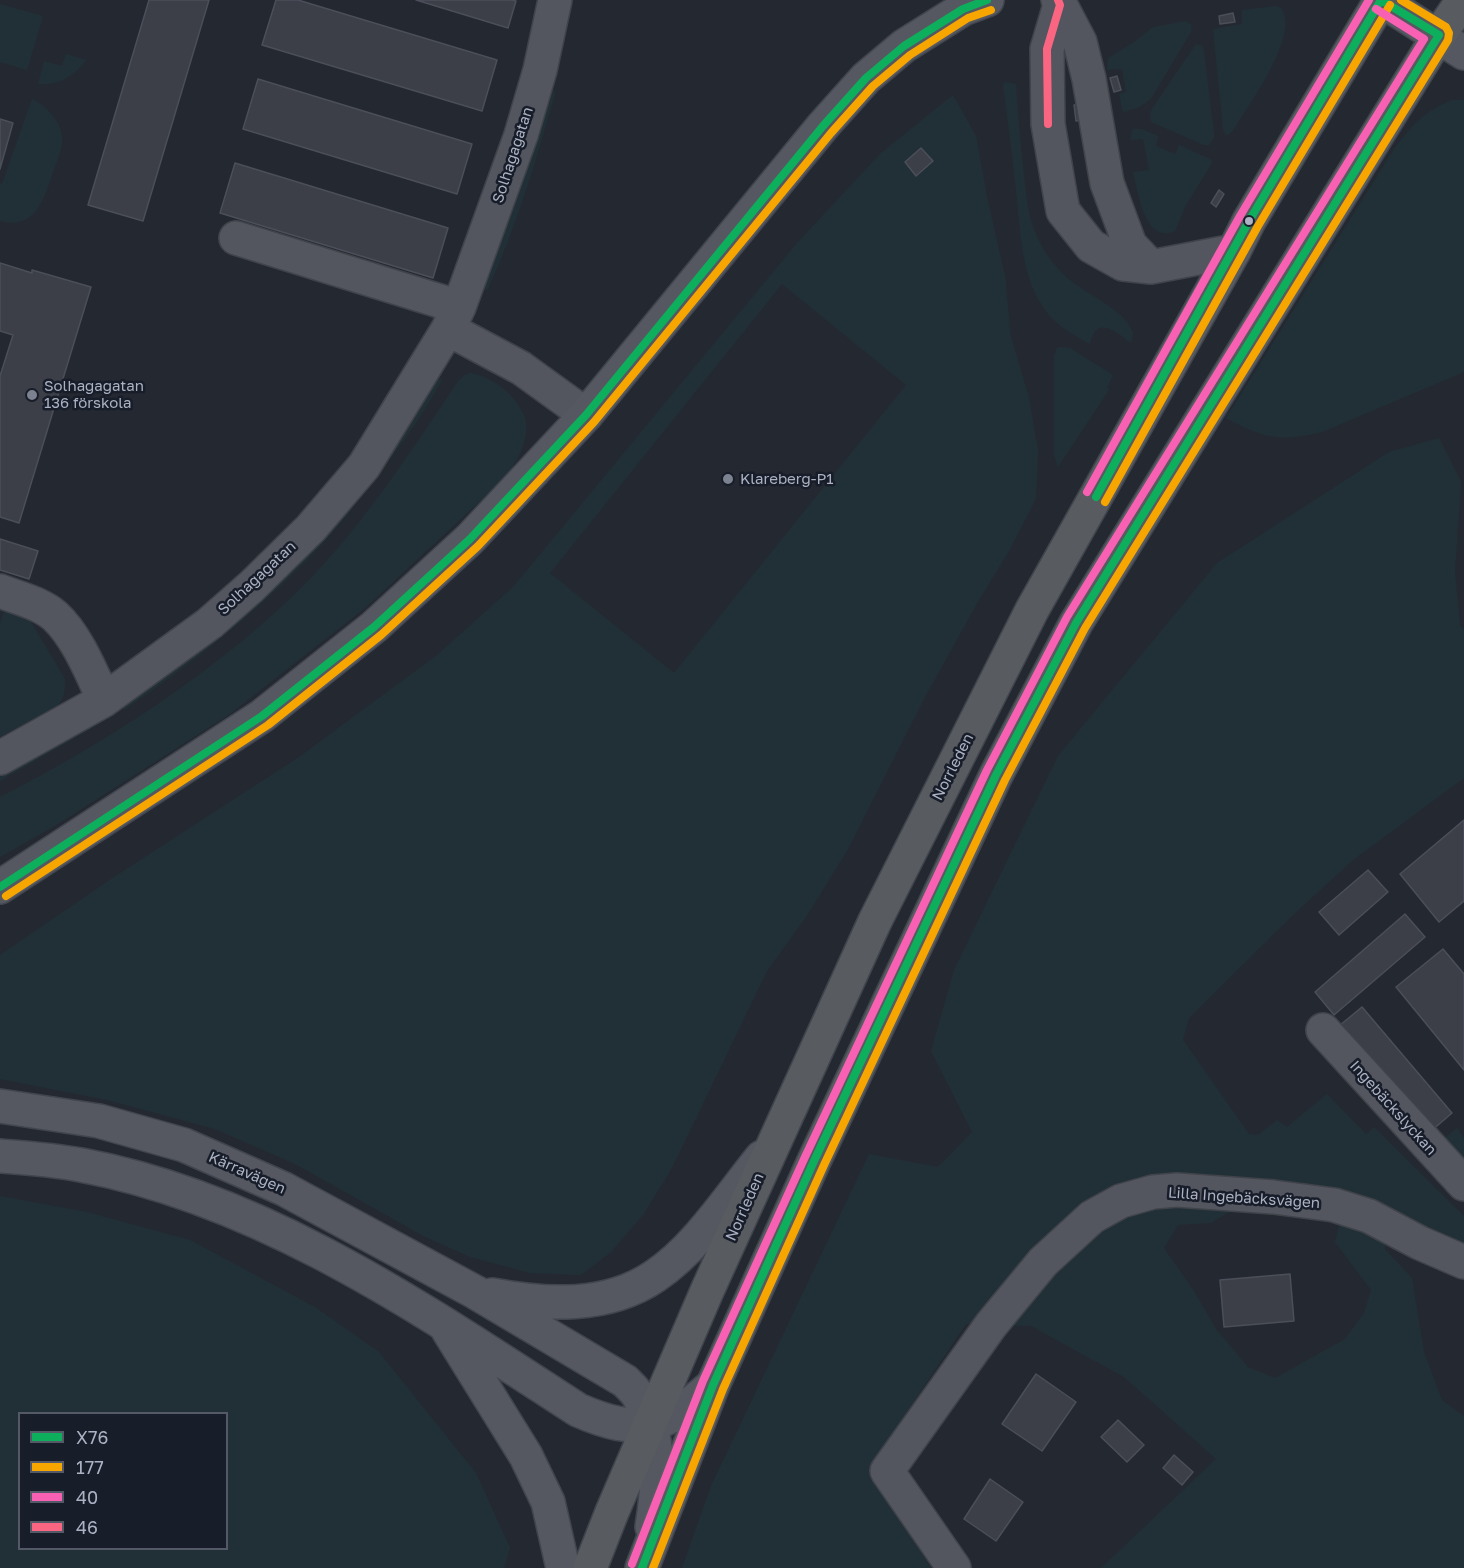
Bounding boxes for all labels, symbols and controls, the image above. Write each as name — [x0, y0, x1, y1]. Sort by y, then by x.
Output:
street label: Solhagagatan — [489, 105, 537, 205]
unlabelled marker — [1243, 215, 1255, 227]
place label: Solhagagatan 136 förskola — [44, 377, 144, 412]
marker: Solhagagatan 136 förskola — [25, 388, 39, 402]
place label: Klareberg-P1 — [740, 470, 834, 488]
marker: Klareberg-P1 — [721, 472, 735, 486]
street label: Solhagagatan — [214, 537, 300, 619]
street label: Norrleden — [929, 731, 977, 803]
street label: Ingebäckslyckan — [1346, 1057, 1440, 1159]
street label: Kärravägen — [206, 1148, 288, 1198]
street label: Norrleden — [722, 1170, 768, 1244]
street label: Lilla Ingebäcksvägen — [1167, 1184, 1321, 1212]
legend — [18, 1412, 228, 1550]
text: X76 — [76, 1426, 108, 1448]
text: 177 — [76, 1456, 104, 1478]
text: 40 — [76, 1486, 98, 1508]
text: 46 — [76, 1516, 98, 1538]

